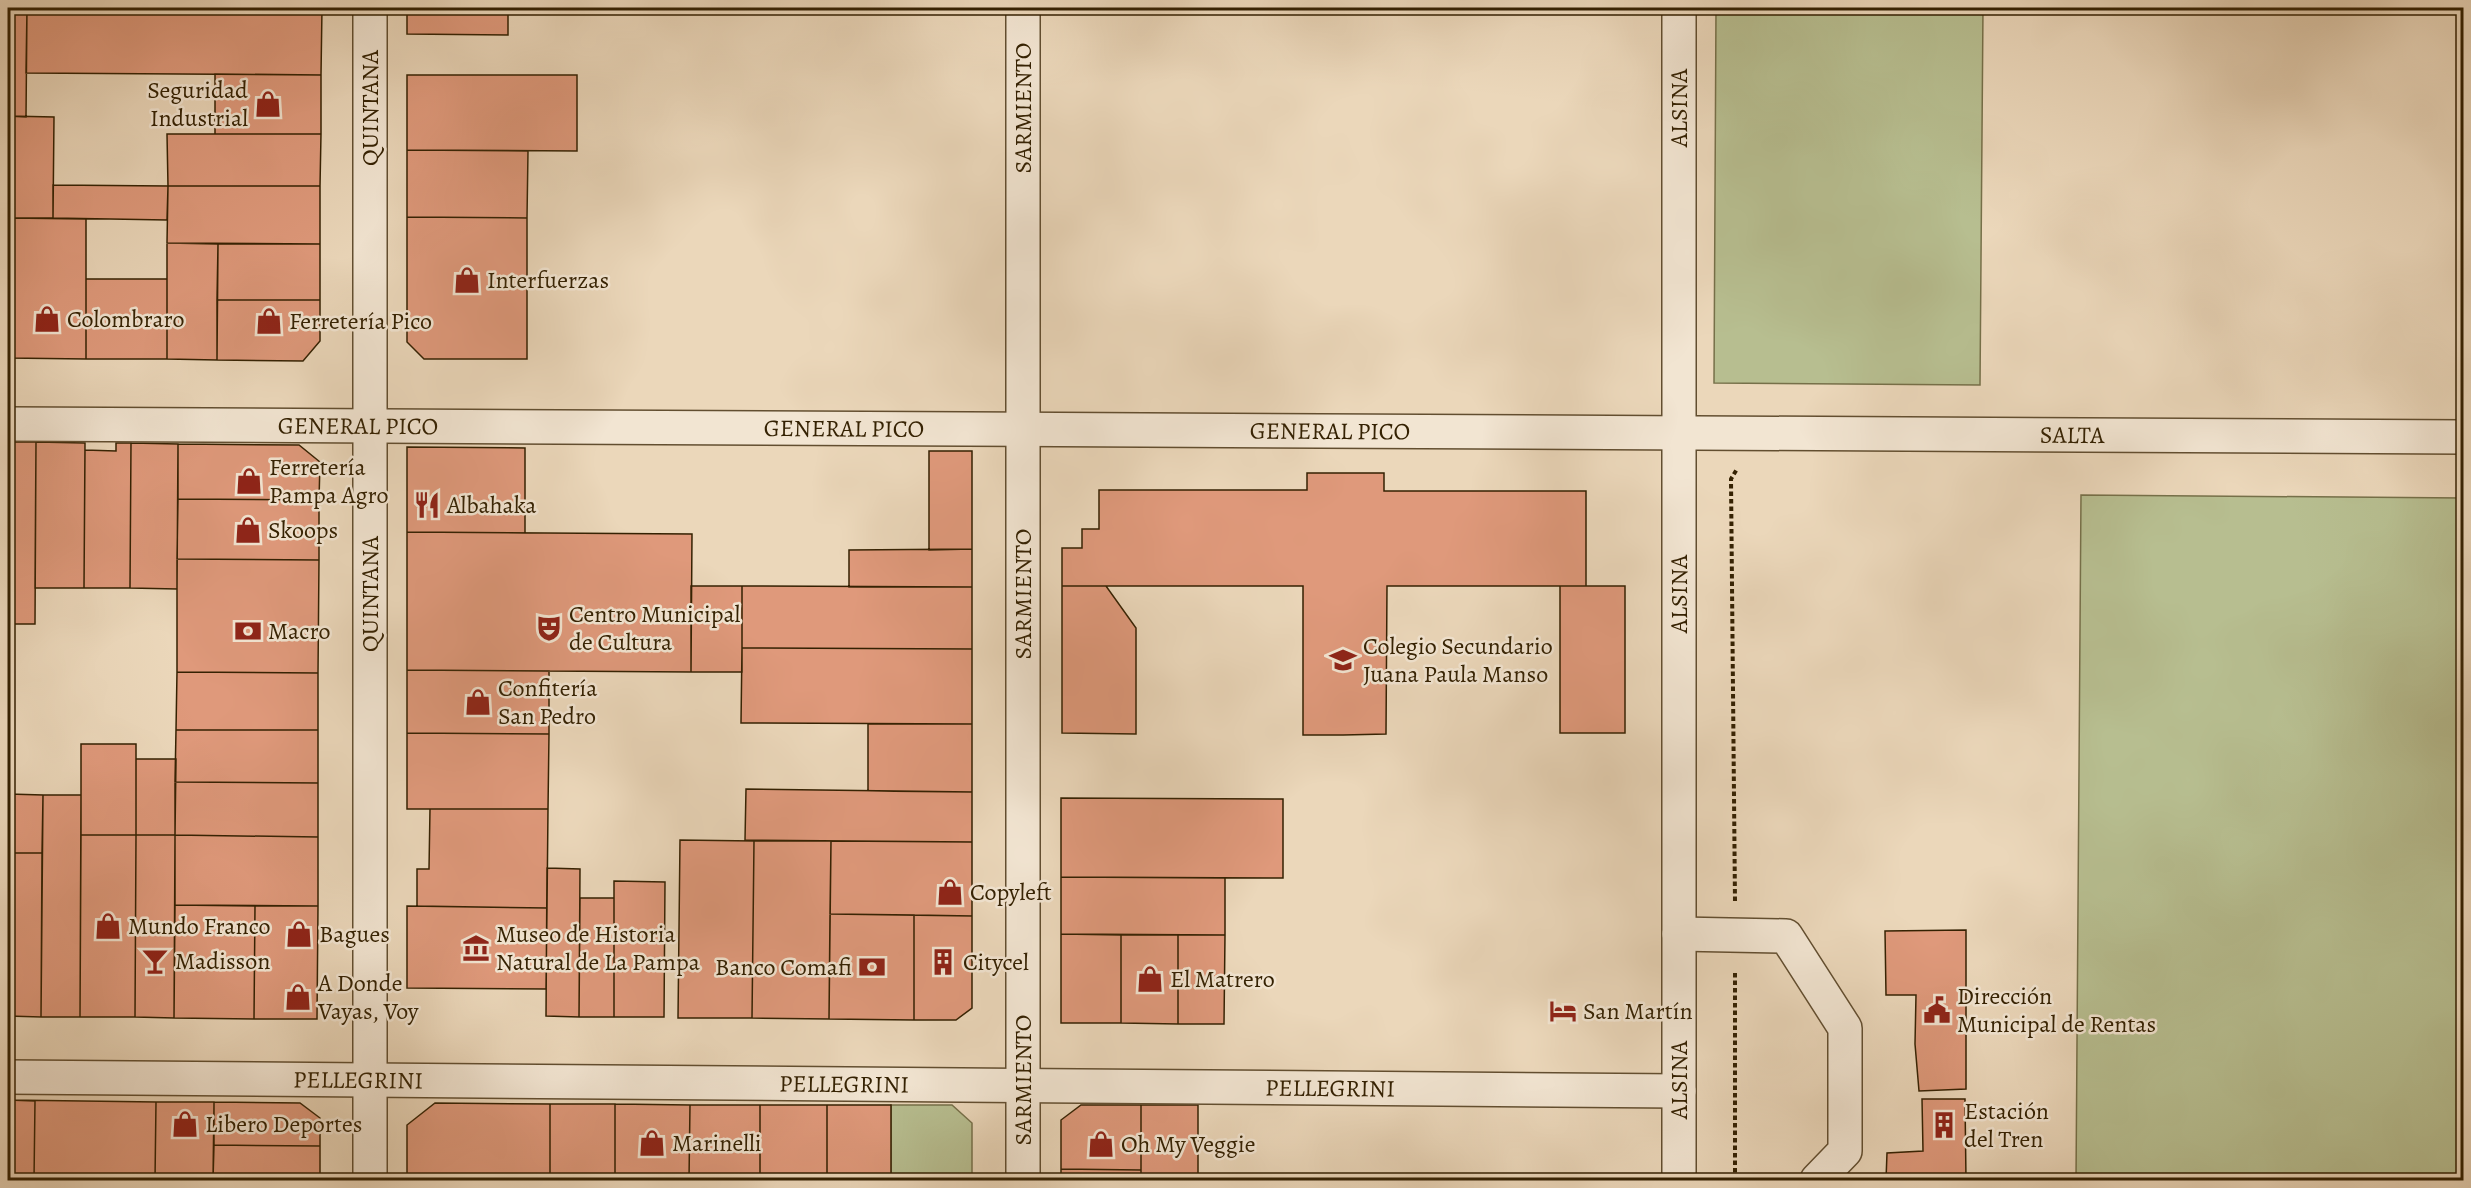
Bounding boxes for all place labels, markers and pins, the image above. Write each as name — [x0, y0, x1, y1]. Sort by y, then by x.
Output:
place label: Seguridad Industrial — [147, 74, 248, 134]
shop icon: Seguridad Industrial — [253, 89, 283, 119]
place label: Interfuerzas — [487, 264, 609, 296]
shop icon: Interfuerzas — [452, 265, 482, 295]
place label: Colombraro — [67, 303, 185, 335]
shop icon: Colombraro — [32, 304, 62, 334]
place label: Ferretería Pico — [289, 305, 432, 337]
shop icon: Ferretería Pico — [254, 306, 284, 336]
place label: Ferretería Pampa Agro — [269, 451, 388, 511]
shop icon: Ferretería Pampa Agro — [234, 466, 264, 496]
place label: Albahaka — [446, 489, 537, 521]
restaurant icon: Albahaka — [412, 490, 442, 520]
place label: Skoops — [268, 514, 338, 546]
shop icon: Skoops — [233, 515, 263, 545]
place label: Centro Municipal de Cultura — [569, 598, 741, 658]
theatre icon: Centro Municipal de Cultura — [534, 613, 564, 643]
place label: Macro — [268, 615, 330, 647]
bank icon: Macro — [233, 616, 263, 646]
place label: Colegio Secundario Juana Paula Manso — [1363, 630, 1553, 690]
school or university icon: Colegio Secundario Juana Paula Manso — [1328, 645, 1358, 675]
place label: Confitería San Pedro — [498, 672, 598, 732]
shop icon: Confitería San Pedro — [463, 687, 493, 717]
place label: Copyleft — [970, 876, 1052, 908]
shop icon: Copyleft — [935, 877, 965, 907]
place label: Mundo Franco — [128, 910, 270, 942]
shop icon: Mundo Franco — [93, 911, 123, 941]
place label: Bagues — [319, 918, 390, 950]
place label: Museo de Historia Natural de La Pampa — [496, 918, 701, 978]
shop icon: Bagues — [284, 919, 314, 949]
museum icon: Museo de Historia Natural de La Pampa — [461, 933, 491, 963]
place label: Madisson — [175, 945, 270, 977]
bar icon: Madisson — [140, 946, 170, 976]
place label: Citycel — [963, 946, 1029, 978]
building icon: Citycel — [928, 947, 958, 977]
place label: Banco Comafi — [715, 951, 852, 983]
bank icon: Banco Comafi — [857, 952, 887, 982]
place label: El Matrero — [1170, 963, 1275, 995]
shop icon: El Matrero — [1135, 964, 1165, 994]
place label: A Donde Vayas, Voy — [317, 967, 419, 1027]
place label: Dirección Municipal de Rentas — [1957, 980, 2156, 1040]
shop icon: A Donde Vayas, Voy — [283, 982, 313, 1012]
place label: San Martín — [1583, 995, 1693, 1027]
public building icon: Dirección Municipal de Rentas — [1922, 995, 1952, 1025]
hotel icon: San Martín — [1548, 996, 1578, 1026]
place label: Estación del Tren — [1964, 1095, 2049, 1155]
place label: Libero Deportes — [205, 1108, 362, 1140]
shop icon: Libero Deportes — [170, 1109, 200, 1139]
building icon: Estación del Tren — [1929, 1110, 1959, 1140]
place label: Marinelli — [672, 1127, 762, 1159]
shop icon: Marinelli — [637, 1128, 667, 1158]
place label: Oh My Veggie — [1121, 1128, 1255, 1160]
shop icon: Oh My Veggie — [1086, 1129, 1116, 1159]

